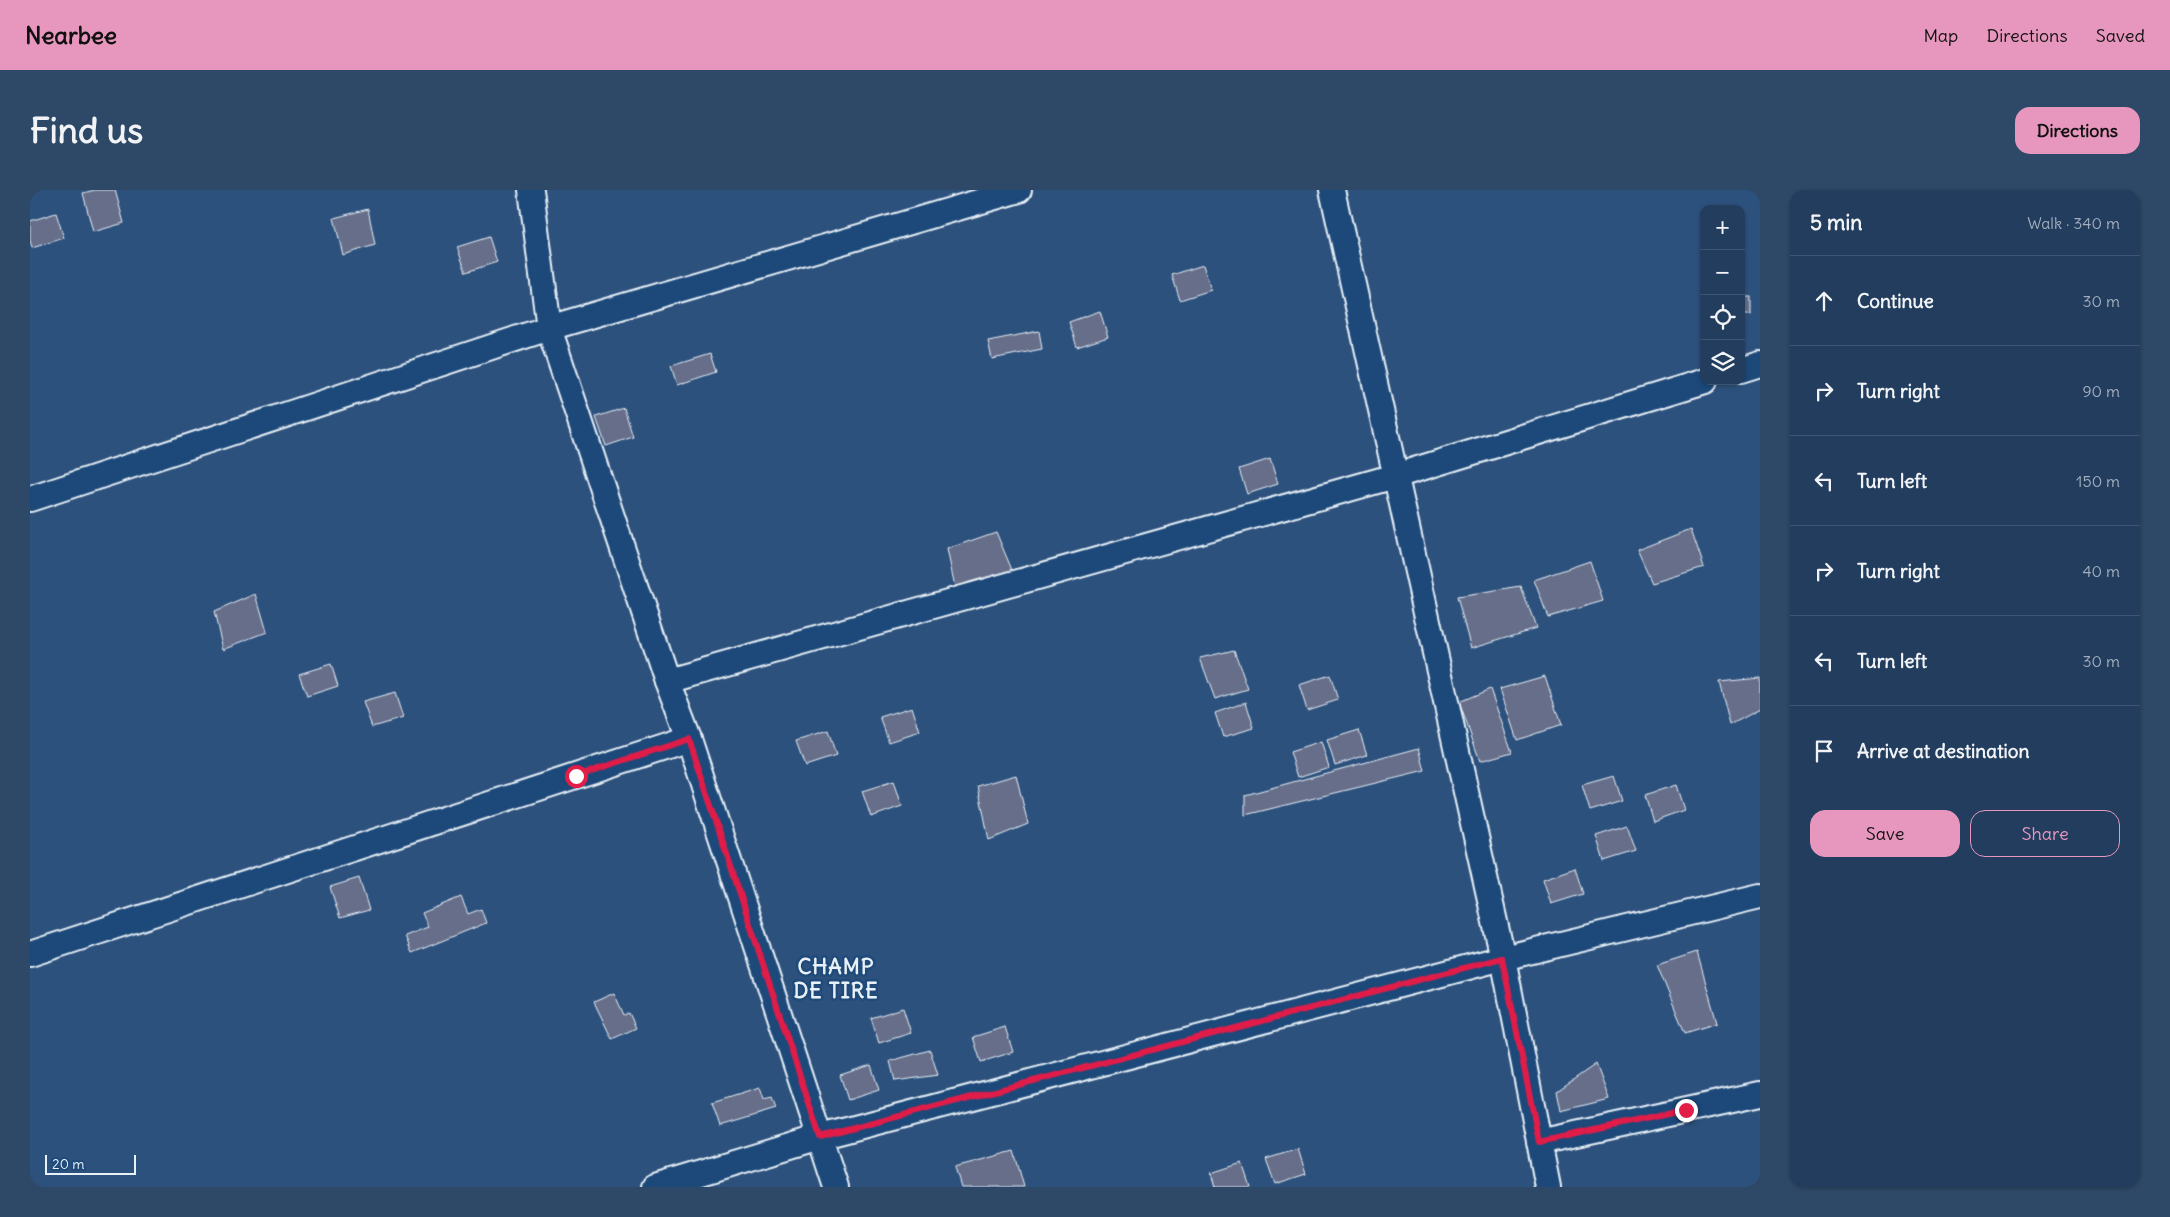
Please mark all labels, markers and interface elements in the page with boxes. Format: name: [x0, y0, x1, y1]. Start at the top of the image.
text: Nearbee: [25, 20, 117, 50]
text: Map: [1923, 24, 1958, 47]
text: Directions: [1986, 24, 2068, 47]
text: Saved: [2096, 24, 2145, 47]
button: Directions: [2015, 107, 2140, 154]
text: Find us: [30, 108, 143, 152]
map controls: [1700, 205, 1745, 385]
button: +: [1700, 205, 1745, 250]
text: 5 min: [1810, 209, 1862, 236]
text: Walk · 340 m: [2027, 213, 2120, 233]
button: −: [1700, 250, 1745, 295]
icon: ahead: [1810, 287, 1838, 315]
text: Continue: [1857, 289, 1934, 313]
text: 30 m: [2083, 291, 2120, 311]
button: locate: [1700, 295, 1745, 340]
button: layers: [1700, 340, 1745, 385]
icon: right: [1810, 377, 1838, 405]
text: Turn right: [1857, 379, 1940, 403]
text: 90 m: [2082, 381, 2120, 401]
icon: left: [1810, 467, 1838, 495]
text: Turn left: [1857, 469, 1927, 493]
text: 150 m: [2076, 471, 2120, 491]
icon: right: [1810, 557, 1838, 585]
text: Turn right: [1857, 559, 1940, 583]
text: 40 m: [2082, 561, 2120, 581]
icon: left: [1810, 647, 1838, 675]
text: Turn left: [1857, 649, 1927, 673]
text: 30 m: [2083, 651, 2120, 671]
icon: arrive: [1810, 737, 1838, 765]
text: Arrive at destination: [1857, 739, 2030, 763]
route start: [565, 765, 588, 788]
button: Save: [1810, 810, 1960, 857]
button: Share: [1970, 810, 2120, 857]
district label: CHAMP DE TIRE: [793, 953, 879, 1004]
route end: [1675, 1099, 1698, 1122]
scale bar: [45, 1152, 136, 1175]
text: 20 m: [52, 1155, 85, 1173]

